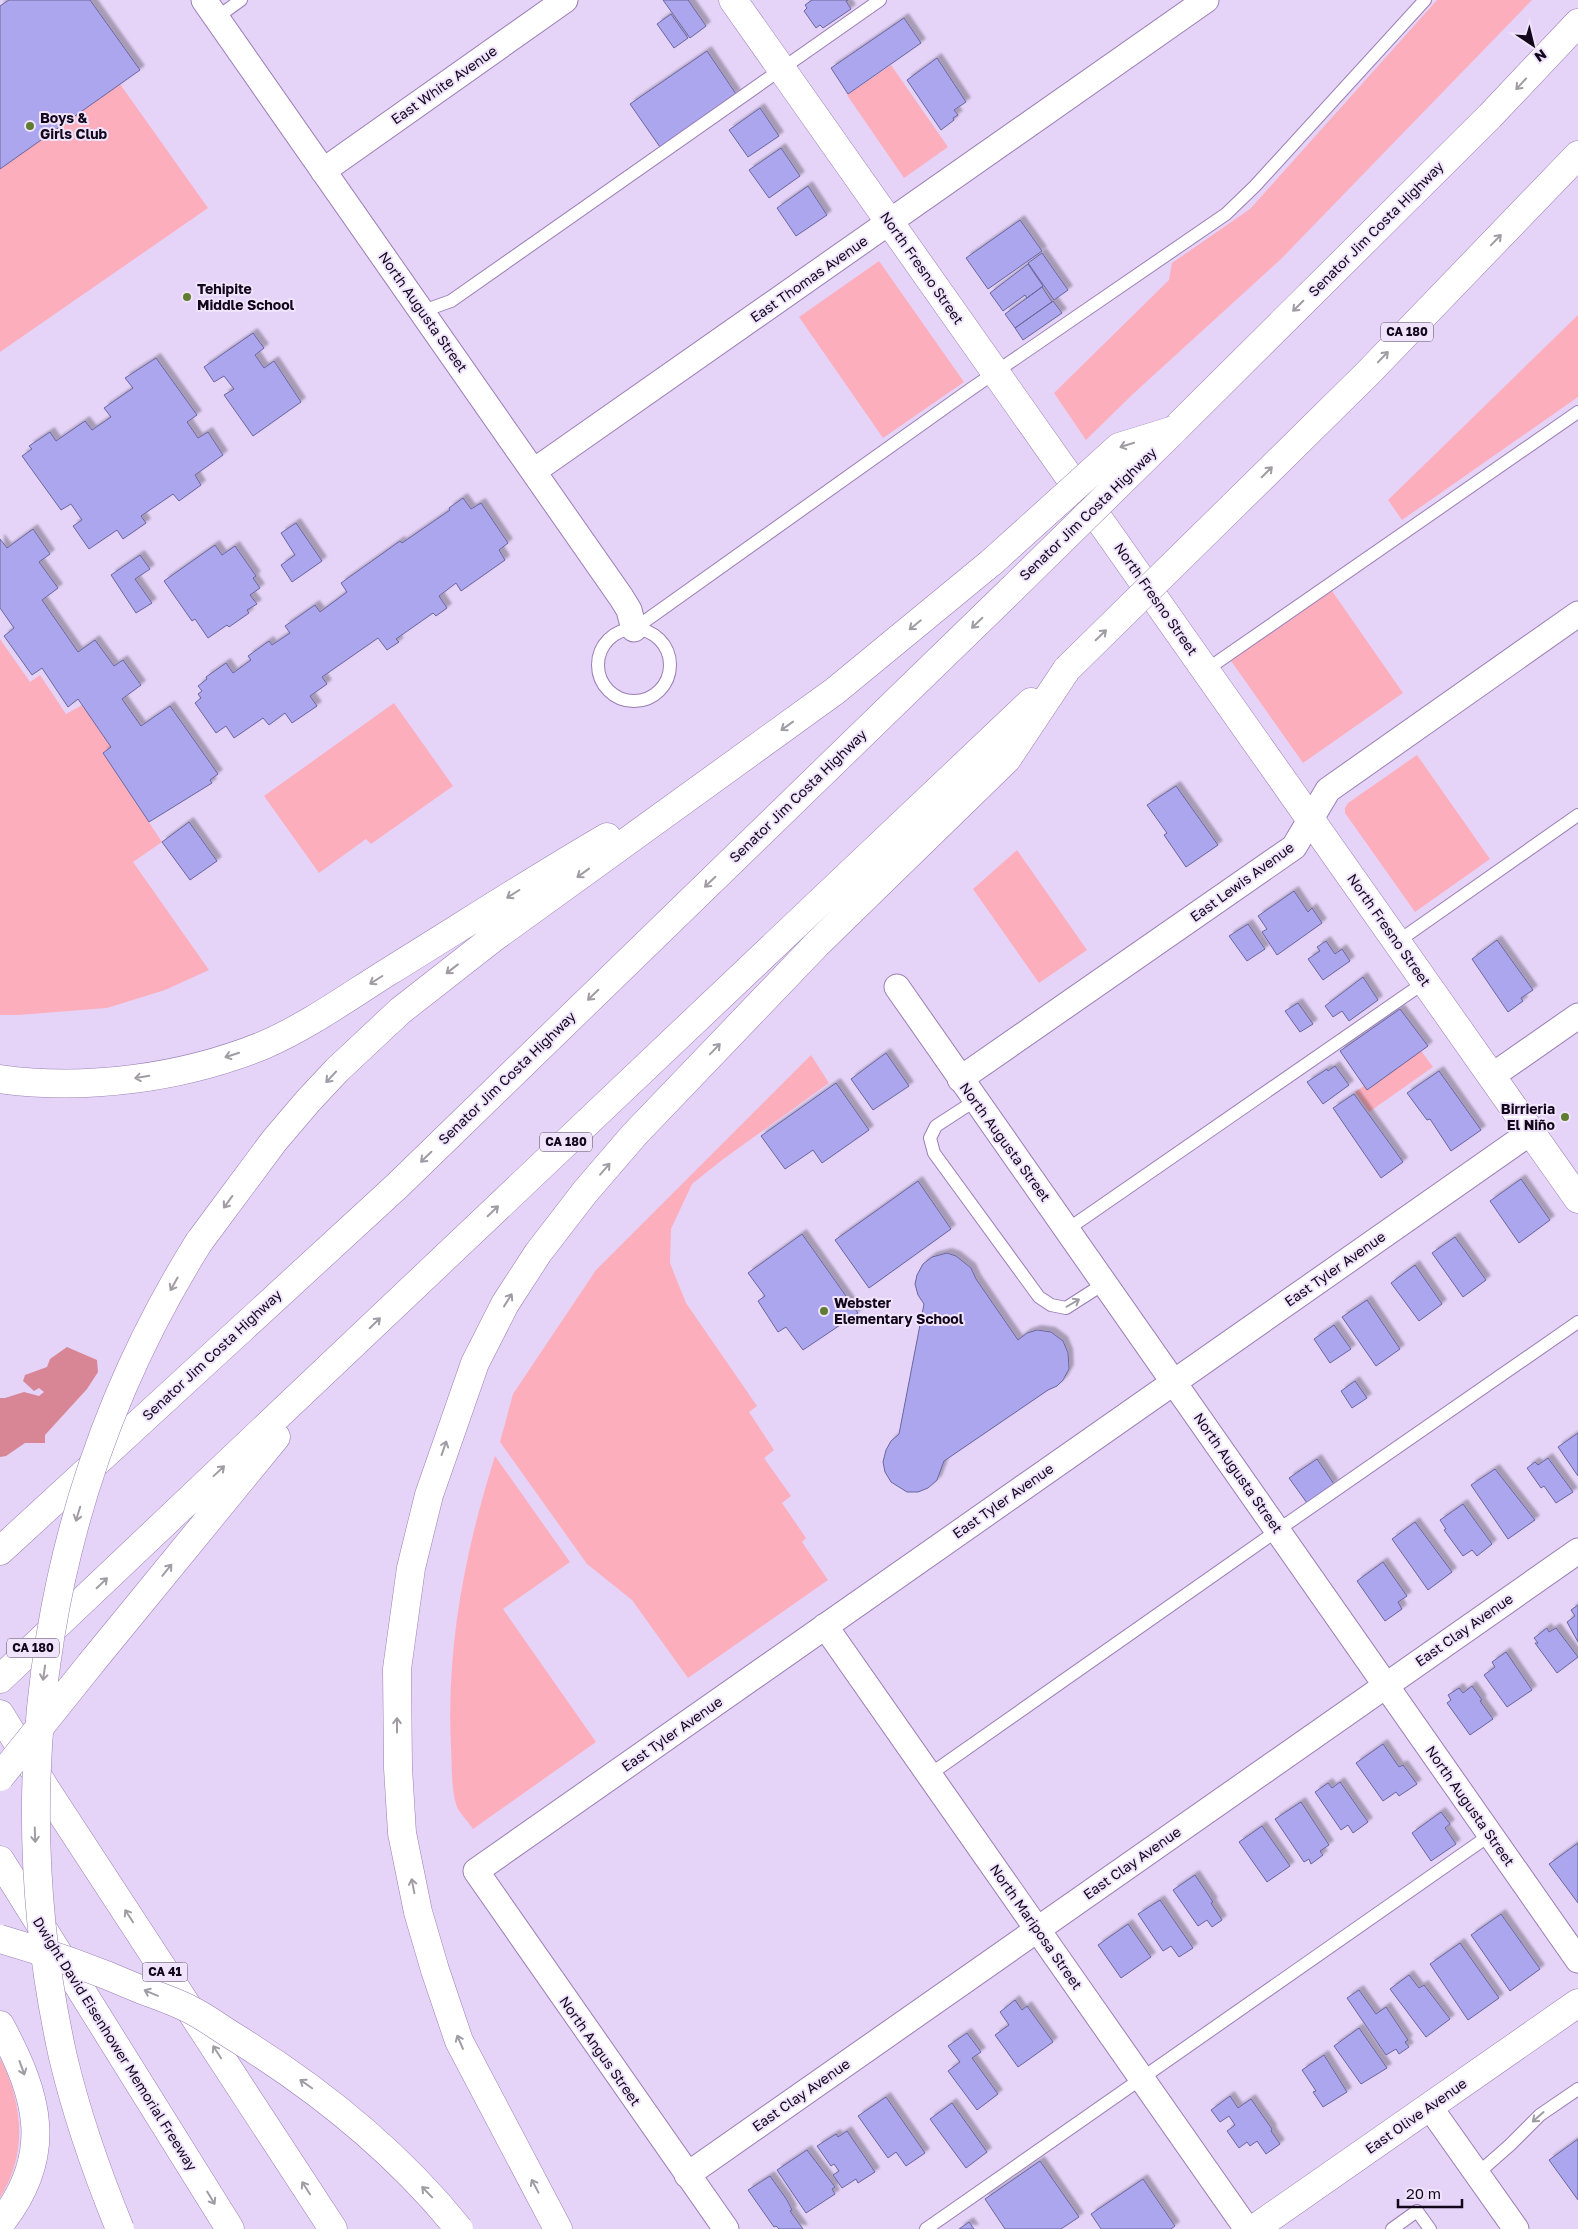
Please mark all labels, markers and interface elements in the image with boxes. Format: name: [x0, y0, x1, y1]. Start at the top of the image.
north arrow: [1508, 20, 1558, 70]
street label: East White Avenue: [388, 42, 500, 127]
text: N: [1532, 46, 1550, 66]
one-way arrow: [1515, 77, 1527, 90]
place label: Boys & Girls Club: [40, 109, 108, 142]
marker: Boys & Girls Club: [24, 120, 36, 132]
street label: Senator Jim Costa Highway: [1305, 157, 1447, 300]
street label: North Fresno Street: [877, 208, 968, 327]
street label: East Thomas Avenue: [747, 232, 871, 325]
one-way arrow: [1489, 234, 1502, 246]
street label: North Augusta Street: [375, 248, 471, 375]
place label: Tehipite Middle School: [197, 280, 295, 313]
marker: Tehipite Middle School: [181, 291, 193, 303]
one-way arrow: [1293, 300, 1305, 312]
road number: CA 180: [1381, 322, 1433, 342]
one-way arrow: [1377, 351, 1389, 364]
one-way arrow: [1120, 440, 1136, 450]
street label: Senator Jim Costa Highway: [1016, 443, 1160, 584]
one-way arrow: [1261, 466, 1274, 478]
street label: North Fresno Street: [1111, 539, 1202, 658]
one-way arrow: [971, 616, 983, 629]
one-way arrow: [909, 620, 922, 631]
one-way arrow: [1095, 629, 1107, 641]
one-way arrow: [780, 721, 794, 731]
street label: Senator Jim Costa Highway: [726, 725, 870, 866]
street label: East Lewis Avenue: [1187, 838, 1297, 925]
one-way arrow: [576, 868, 590, 878]
street label: North Fresno Street: [1344, 870, 1435, 989]
one-way arrow: [703, 876, 716, 888]
one-way arrow: [507, 890, 521, 900]
one-way arrow: [446, 964, 459, 975]
one-way arrow: [369, 975, 383, 985]
one-way arrow: [587, 989, 599, 1001]
street label: Senator Jim Costa Highway: [435, 1007, 579, 1148]
one-way arrow: [709, 1043, 721, 1056]
one-way arrow: [225, 1051, 241, 1061]
one-way arrow: [325, 1070, 337, 1083]
one-way arrow: [134, 1072, 150, 1082]
street label: North Augusta Street: [956, 1079, 1054, 1205]
place label: Birrieria El Niño: [1501, 1100, 1555, 1133]
marker: Birrieria El Niño: [1559, 1111, 1571, 1123]
road number: CA 180: [540, 1132, 592, 1152]
one-way arrow: [420, 1151, 432, 1163]
one-way arrow: [599, 1163, 610, 1176]
one-way arrow: [222, 1195, 233, 1208]
one-way arrow: [487, 1205, 499, 1217]
street label: East Tyler Avenue: [1281, 1227, 1388, 1310]
one-way arrow: [169, 1277, 179, 1291]
street label: Senator Jim Costa Highway: [139, 1286, 285, 1424]
one-way arrow: [504, 1293, 514, 1307]
place label: Webster Elementary School: [834, 1294, 964, 1327]
one-way arrow: [1065, 1298, 1079, 1308]
marker: Webster Elementary School: [818, 1305, 830, 1317]
one-way arrow: [369, 1317, 382, 1329]
street label: North Augusta Street: [1190, 1409, 1286, 1536]
one-way arrow: [440, 1441, 450, 1457]
street label: East Tyler Avenue: [949, 1459, 1056, 1542]
one-way arrow: [213, 1465, 226, 1477]
one-way arrow: [72, 1506, 82, 1522]
one-way arrow: [161, 1564, 173, 1577]
one-way arrow: [95, 1577, 108, 1589]
street label: East Clay Avenue: [1412, 1590, 1516, 1670]
road number: CA 180: [7, 1639, 59, 1658]
one-way arrow: [39, 1665, 49, 1681]
street label: East Tyler Avenue: [618, 1692, 725, 1775]
one-way arrow: [392, 1717, 402, 1734]
street label: North Augusta Street: [1422, 1742, 1518, 1869]
street label: East Clay Avenue: [1080, 1823, 1184, 1903]
one-way arrow: [31, 1827, 40, 1843]
street label: North Mariposa Street: [987, 1861, 1086, 1993]
one-way arrow: [408, 1879, 417, 1895]
one-way arrow: [123, 1909, 134, 1923]
street label: Dwight David Eisenhower Memorial Freeway: [30, 1914, 201, 2174]
road number: CA 41: [142, 1962, 188, 1981]
one-way arrow: [144, 1988, 159, 1998]
street label: North Angus Street: [556, 1993, 645, 2109]
one-way arrow: [455, 2035, 465, 2050]
one-way arrow: [212, 2045, 222, 2059]
street label: East Clay Avenue: [749, 2055, 853, 2135]
one-way arrow: [18, 2060, 27, 2075]
street label: East Olive Avenue: [1362, 2074, 1470, 2157]
one-way arrow: [299, 2079, 313, 2089]
one-way arrow: [1532, 2112, 1545, 2123]
scale bar: [1398, 2176, 1462, 2208]
one-way arrow: [529, 2179, 539, 2194]
one-way arrow: [301, 2181, 311, 2195]
text: 20 m: [1406, 2184, 1441, 2202]
one-way arrow: [421, 2186, 433, 2199]
one-way arrow: [206, 2191, 216, 2205]

